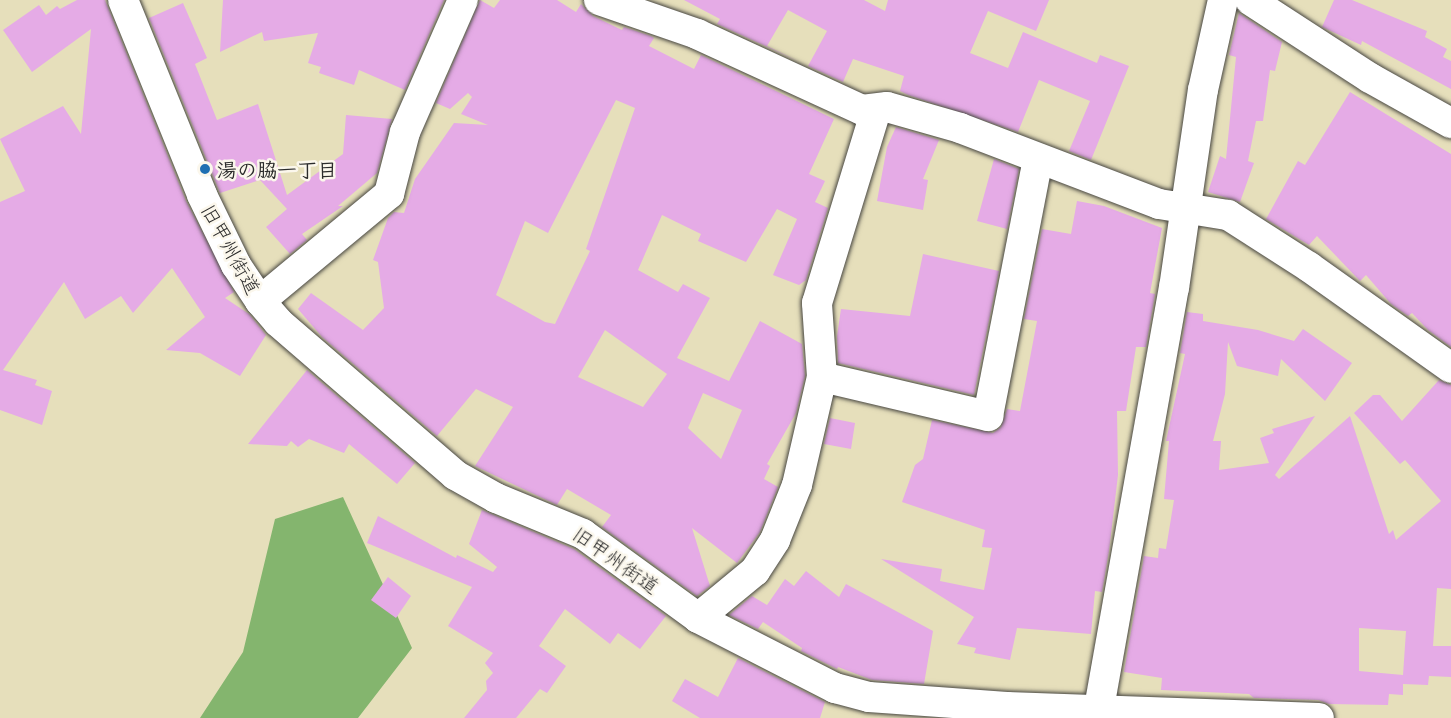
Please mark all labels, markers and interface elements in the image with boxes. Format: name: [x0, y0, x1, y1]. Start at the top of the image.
place label: 湯の脇一丁目: [217, 157, 337, 181]
marker: 湯の脇一丁目: [198, 162, 212, 176]
street label: 旧甲州街道: [196, 199, 266, 299]
street label: 旧甲州街道: [568, 521, 664, 599]

